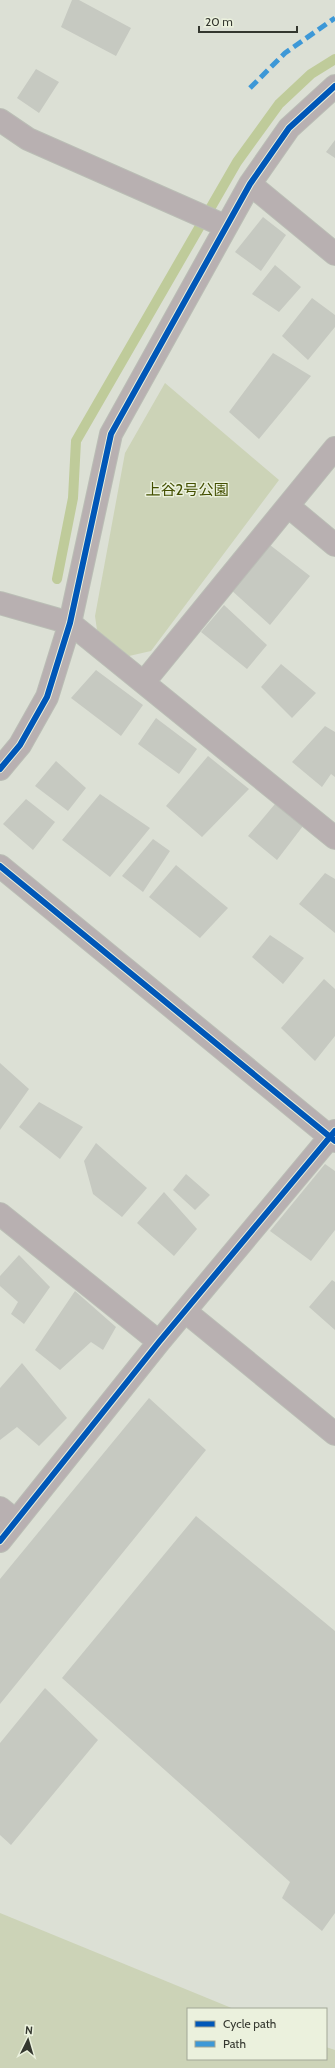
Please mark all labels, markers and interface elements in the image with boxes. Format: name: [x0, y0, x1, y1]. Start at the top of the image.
scale bar: [199, 8, 297, 34]
text: 20 m: [205, 14, 233, 29]
park label: 上谷2号公園: [146, 481, 228, 499]
legend: [187, 2008, 327, 2060]
text: Cycle path: [223, 2016, 276, 2031]
north arrow: [8, 2020, 48, 2060]
text: N: [24, 2023, 33, 2037]
text: Path: [223, 2036, 246, 2051]

